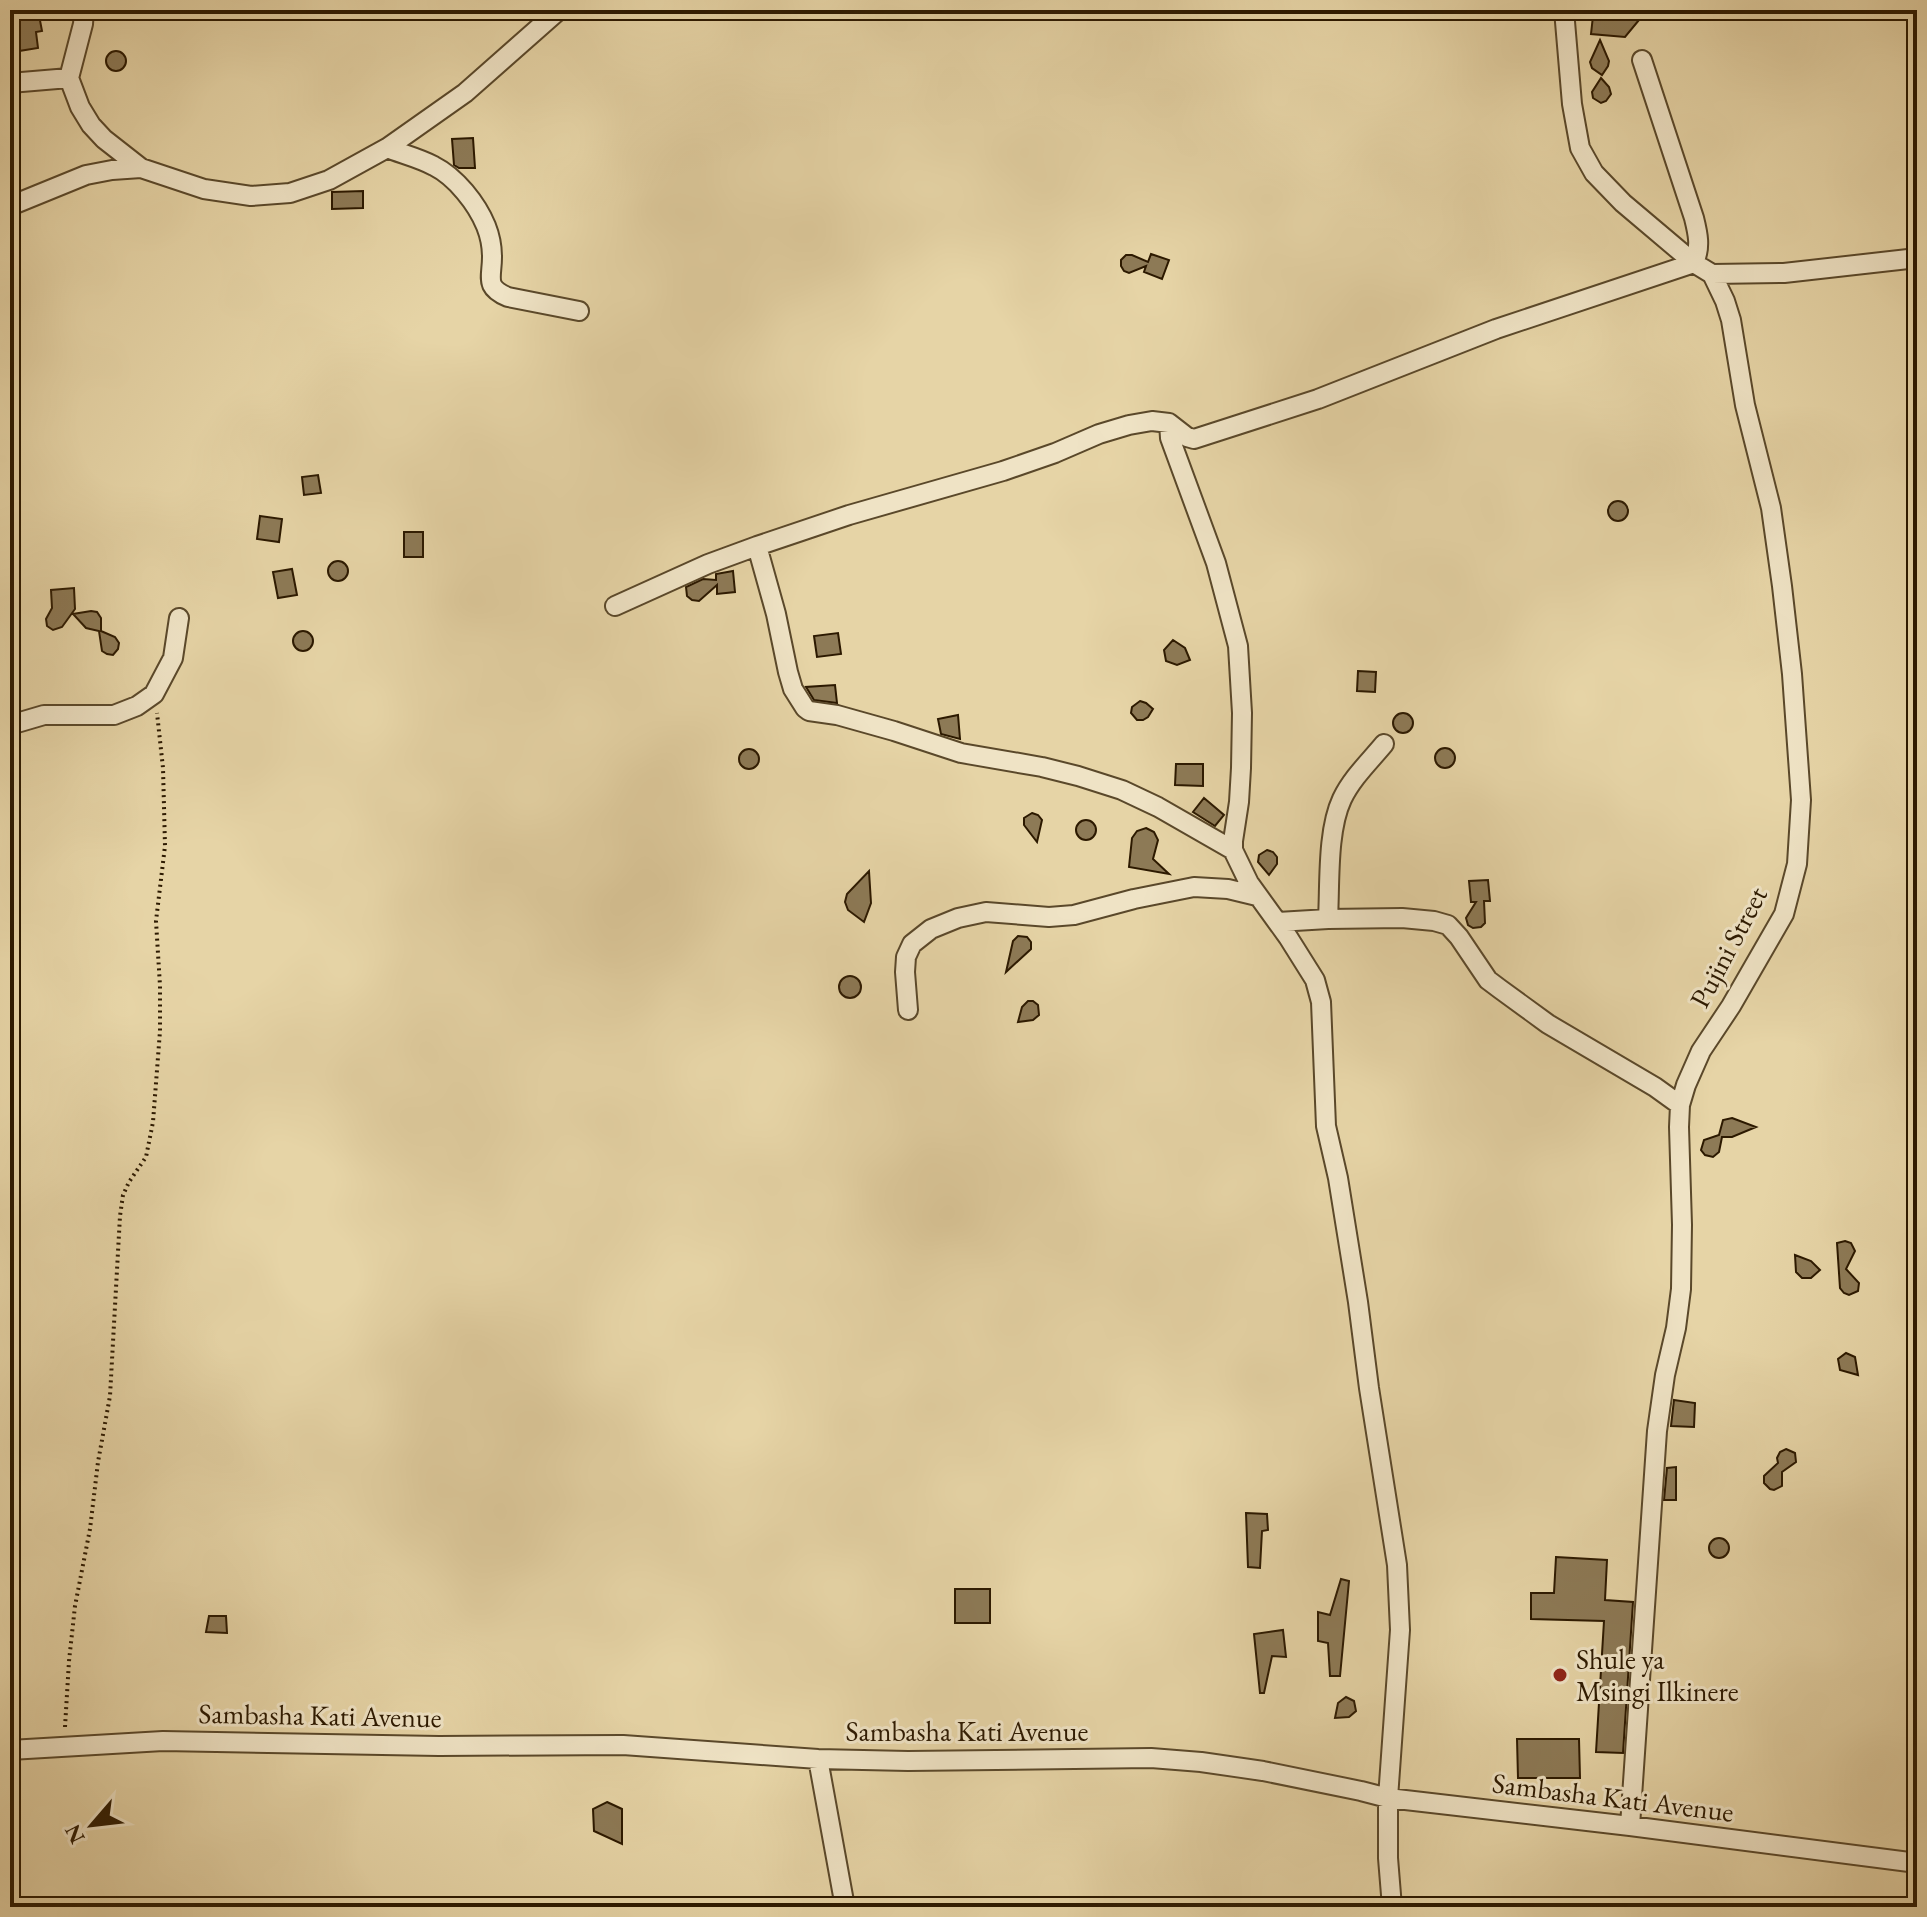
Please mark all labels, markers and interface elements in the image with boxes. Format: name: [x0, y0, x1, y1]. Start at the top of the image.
street label: Pujini Street: [1681, 880, 1775, 1014]
place label: Shule ya Msingi Ilkinere: [1576, 1641, 1739, 1709]
marker: Shule ya Msingi Ilkinere: [1551, 1666, 1569, 1684]
street label: Sambasha Kati Avenue: [198, 1695, 442, 1735]
street label: Sambasha Kati Avenue: [845, 1713, 1089, 1749]
street label: Sambasha Kati Avenue: [1490, 1764, 1736, 1830]
north arrow: [52, 1785, 132, 1865]
text: N: [58, 1819, 92, 1849]

